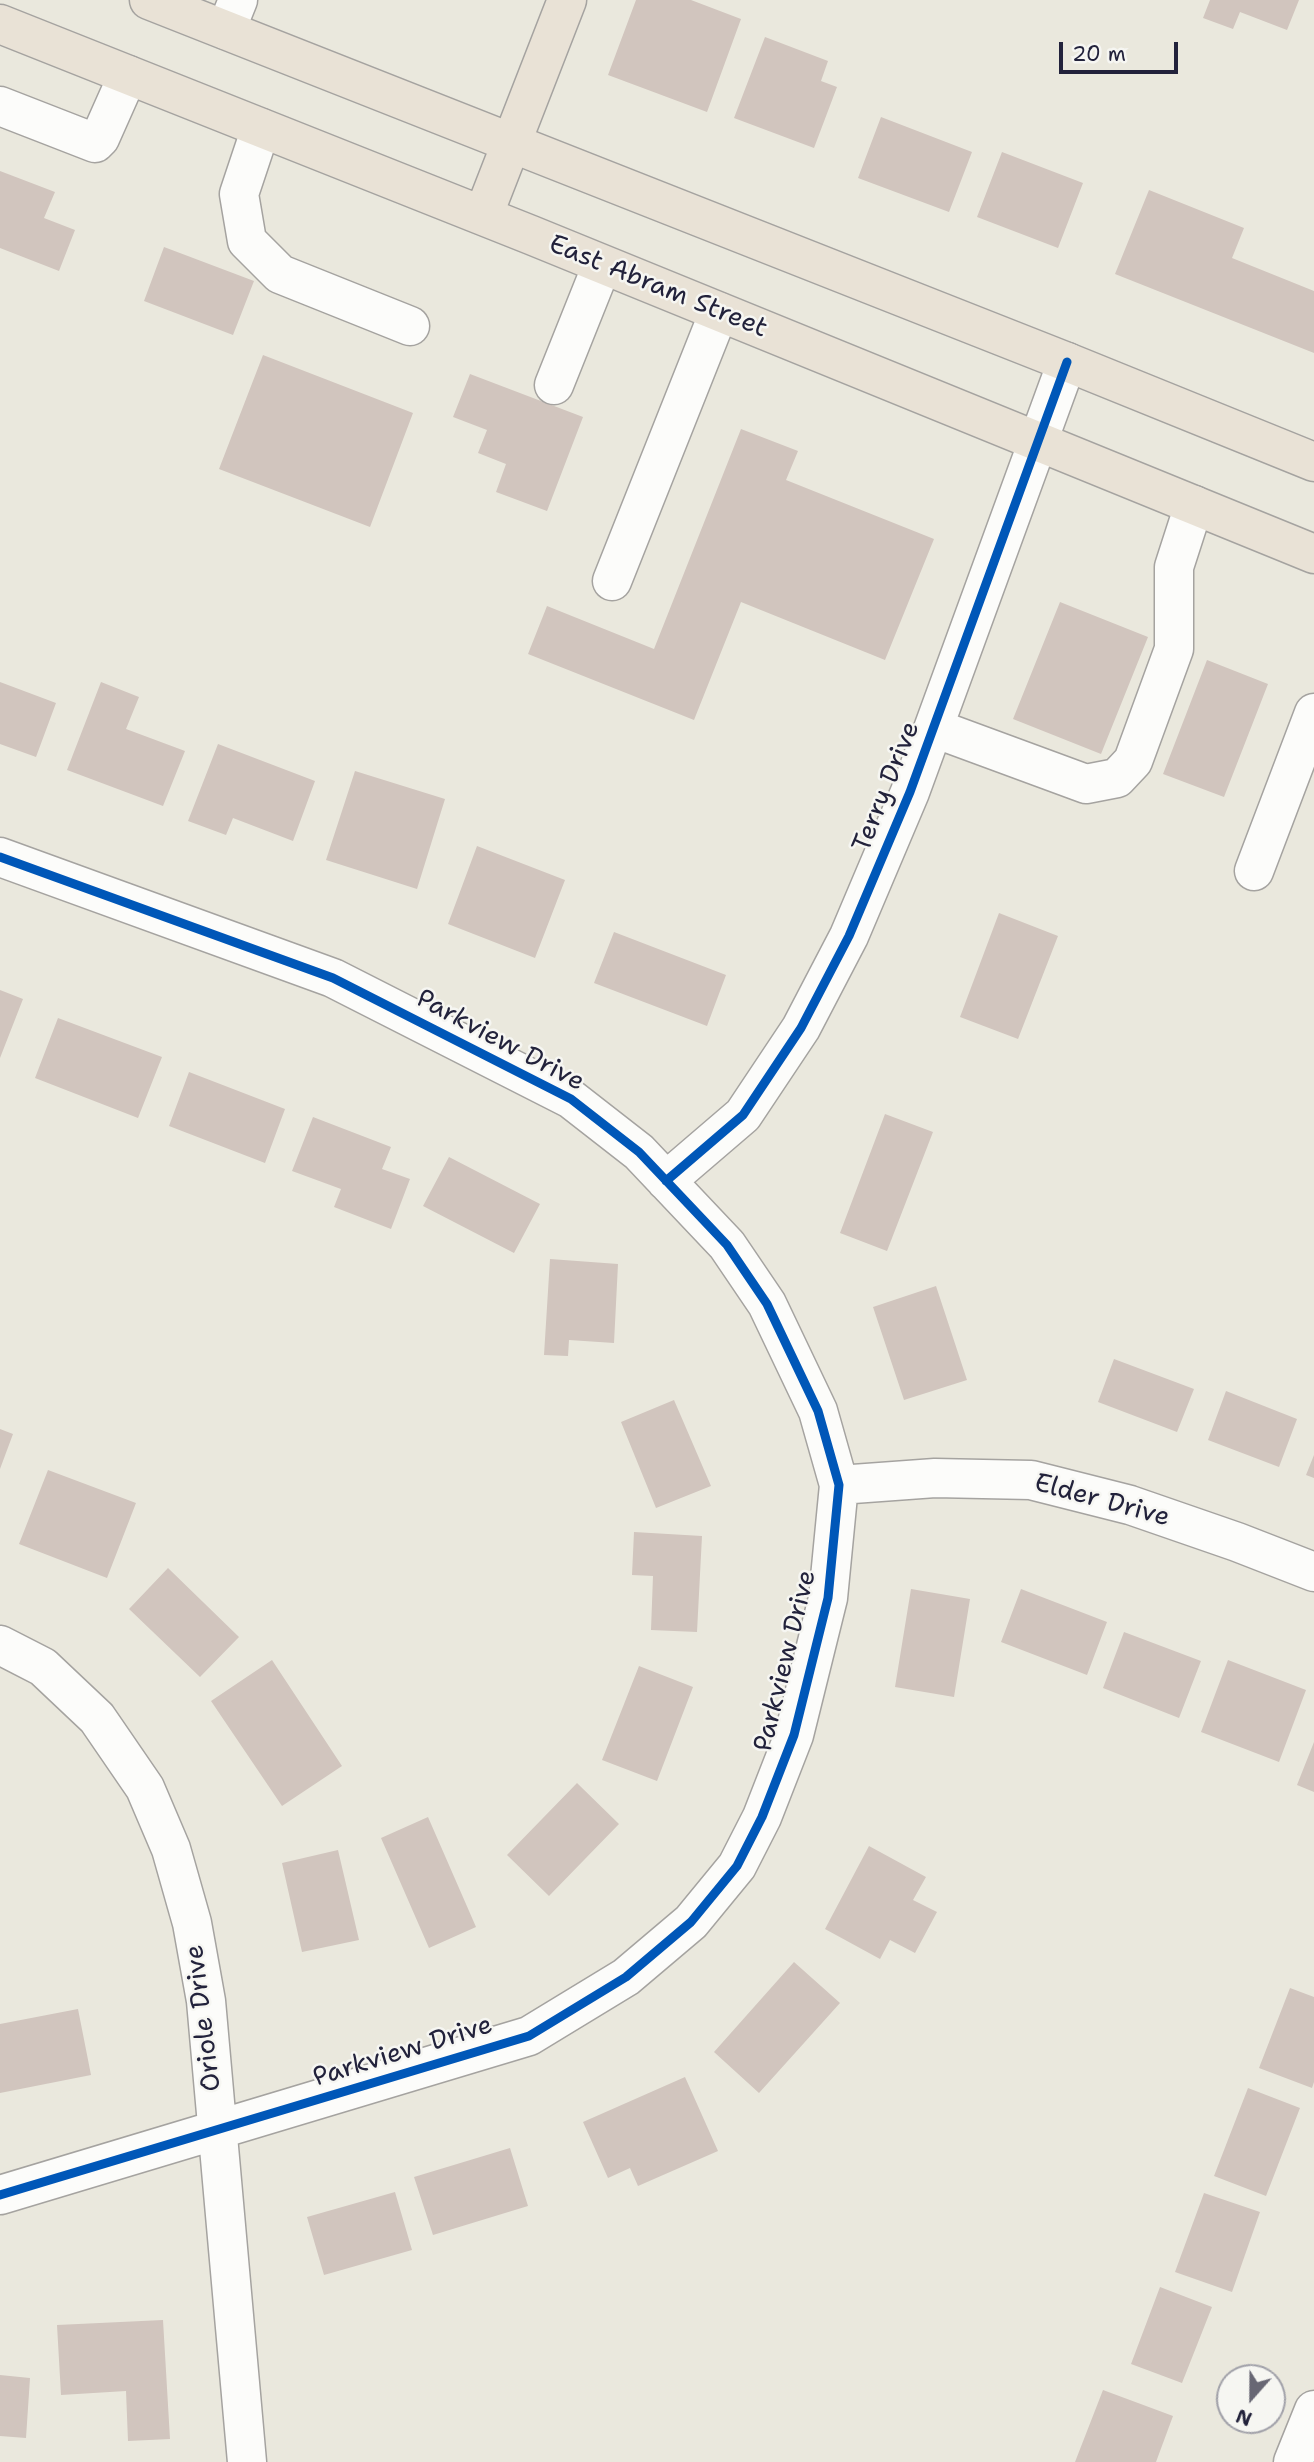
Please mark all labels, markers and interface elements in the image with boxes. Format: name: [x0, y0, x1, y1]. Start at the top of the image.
scale bar: [1062, 28, 1181, 72]
text: 20 m: [1072, 40, 1126, 68]
street label: East Abram Street: [544, 229, 772, 345]
street label: Terry Drive: [847, 717, 927, 857]
street label: Parkview Drive: [411, 984, 589, 1098]
street label: Elder Drive: [1031, 1468, 1173, 1534]
street label: Parkview Drive: [748, 1567, 824, 1755]
street label: Oriole Drive: [180, 1943, 228, 2093]
street label: Parkview Drive: [310, 2010, 496, 2094]
north arrow: [1216, 2364, 1286, 2434]
text: N: [1233, 2403, 1256, 2432]

